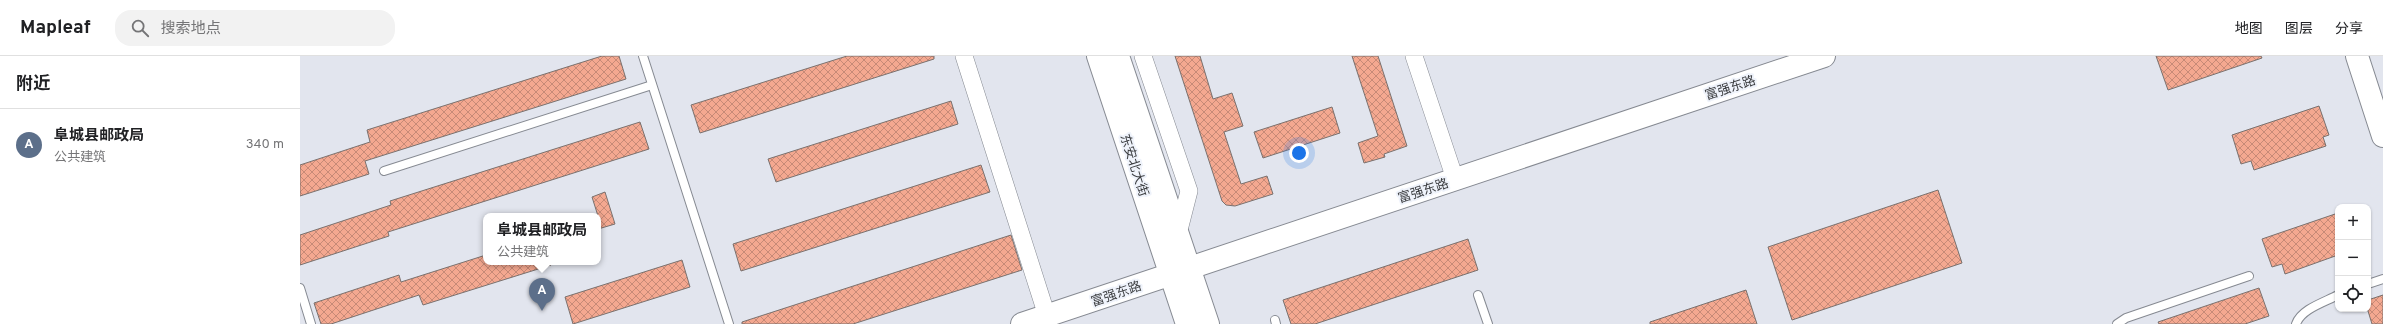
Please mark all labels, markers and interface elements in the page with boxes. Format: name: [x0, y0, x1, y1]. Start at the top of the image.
search box: [115, 10, 395, 46]
text: Mapleaf: [20, 16, 91, 40]
icon: search: [129, 17, 151, 39]
text: 搜索地点: [161, 20, 221, 39]
text: 地图: [2235, 21, 2263, 38]
text: 图层: [2285, 21, 2313, 38]
text: 分享: [2335, 21, 2363, 38]
street label: 富强东路: [1703, 72, 1758, 105]
text: 附近: [16, 74, 50, 96]
text: 阜城县邮政局: [54, 127, 144, 146]
street label: 东安北大街: [1115, 132, 1152, 199]
text: A: [24, 137, 34, 153]
text: 340 m: [246, 137, 284, 153]
your location: [1289, 143, 1309, 163]
text: 公共建筑: [54, 150, 106, 166]
street label: 富强东路: [1396, 175, 1451, 208]
map controls: [2335, 204, 2371, 312]
button: +: [2335, 204, 2371, 240]
popup: [483, 213, 601, 265]
text: 阜城县邮政局: [497, 222, 587, 241]
button: −: [2335, 240, 2371, 276]
text: 公共建筑: [497, 245, 549, 261]
button: locate: [2335, 276, 2371, 312]
pin: A: [529, 278, 555, 311]
street label: 富强东路: [1089, 278, 1144, 311]

